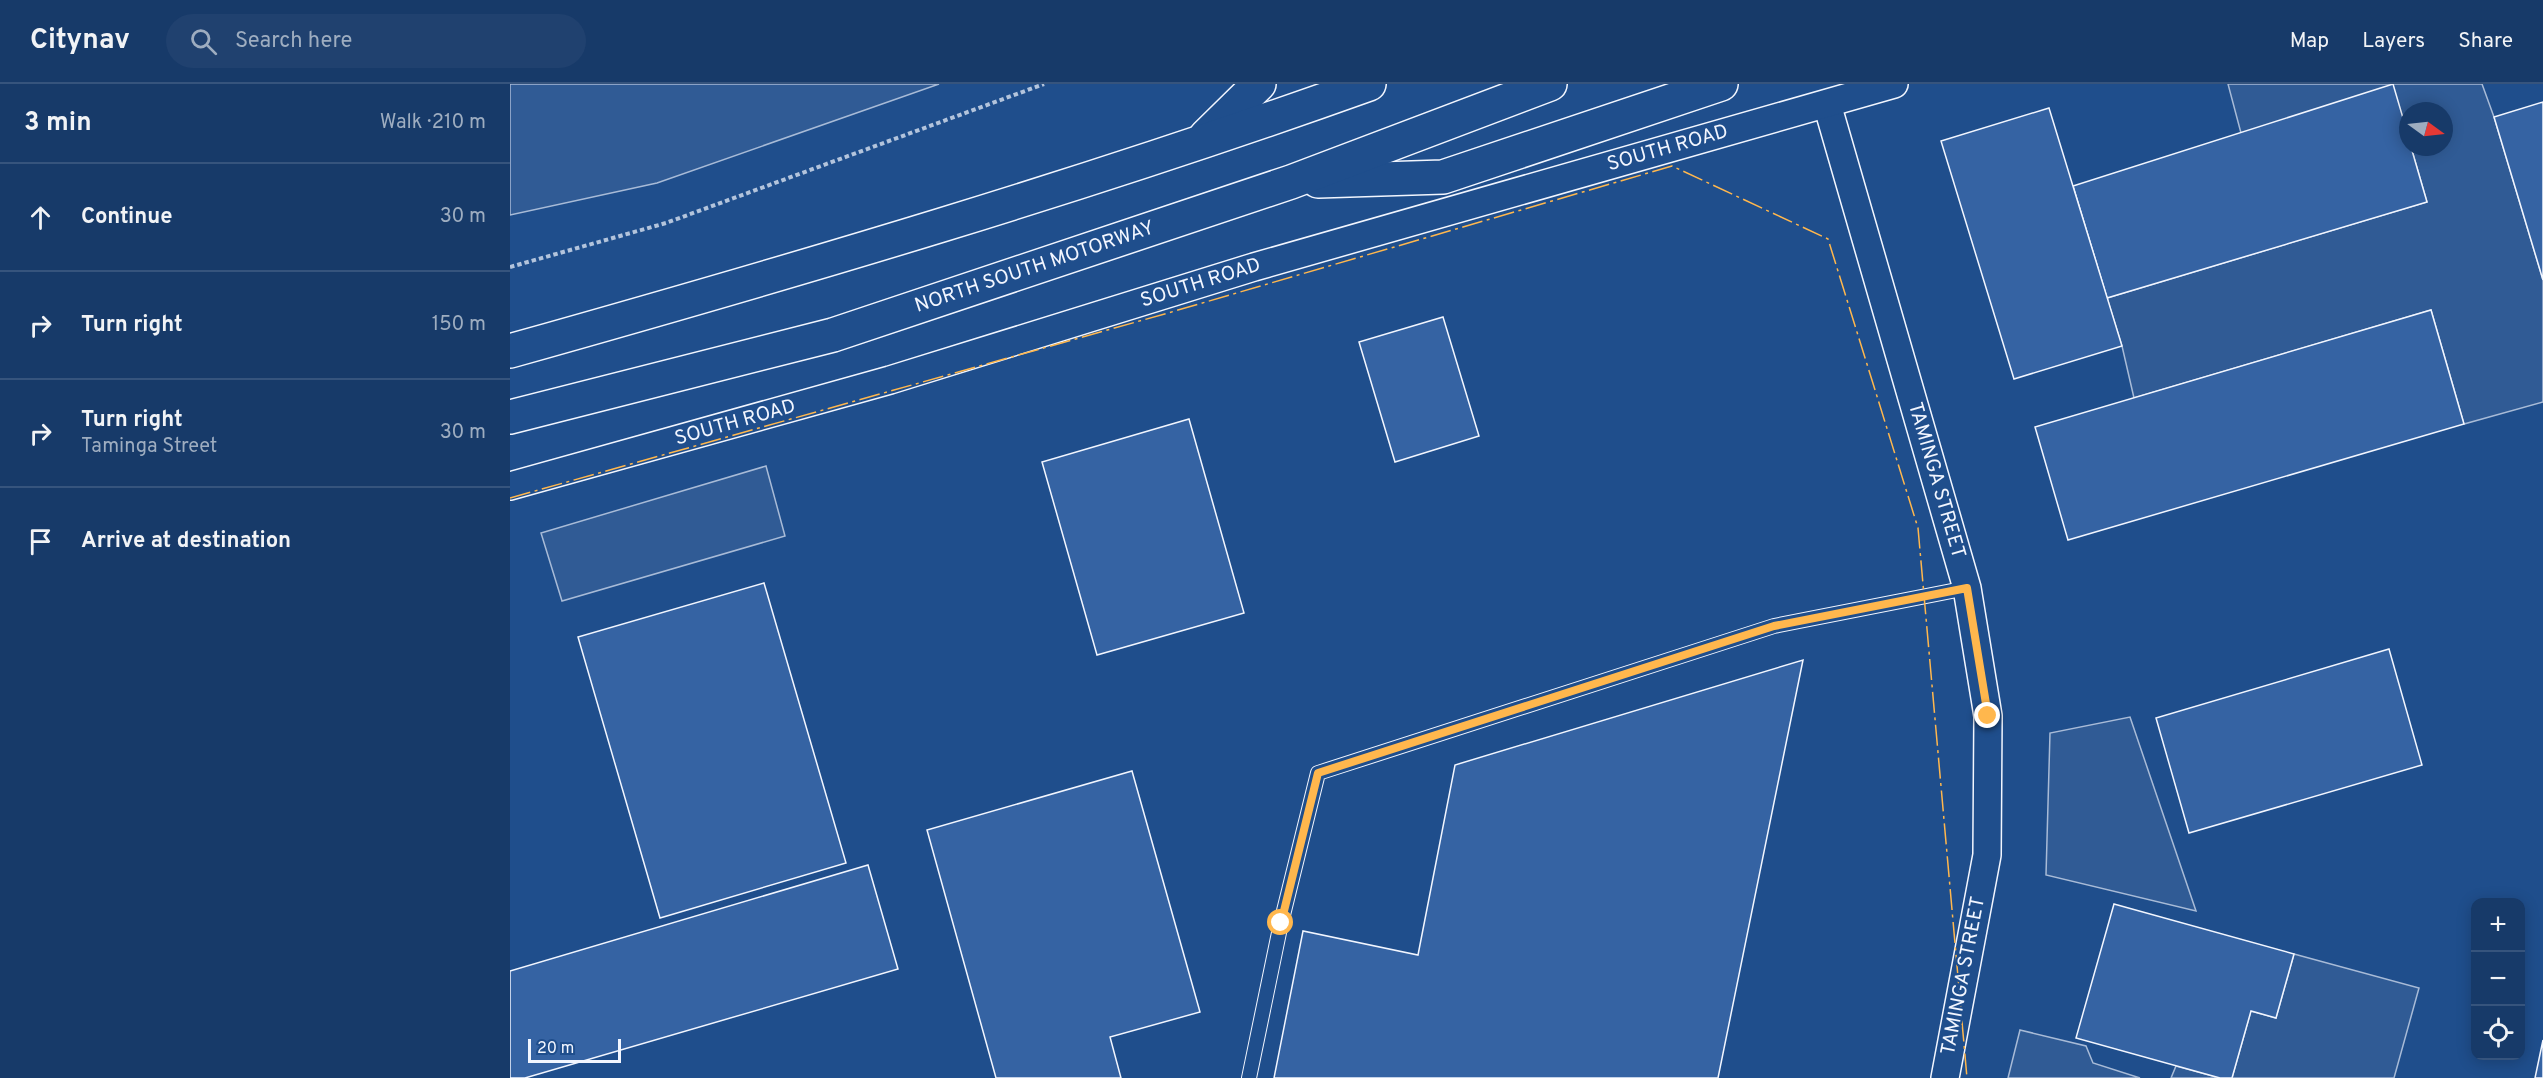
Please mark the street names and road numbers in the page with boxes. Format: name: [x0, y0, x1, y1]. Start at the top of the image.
street label: SOUTH ROAD: [1604, 119, 1731, 178]
street label: NORTH SOUTH MOTORWAY: [912, 215, 1158, 320]
street label: SOUTH ROAD: [1138, 253, 1264, 314]
street label: SOUTH ROAD: [672, 394, 799, 452]
street label: TAMINGA STREET: [1901, 400, 1971, 562]
street label: TAMINGA STREET: [1936, 894, 1992, 1058]

